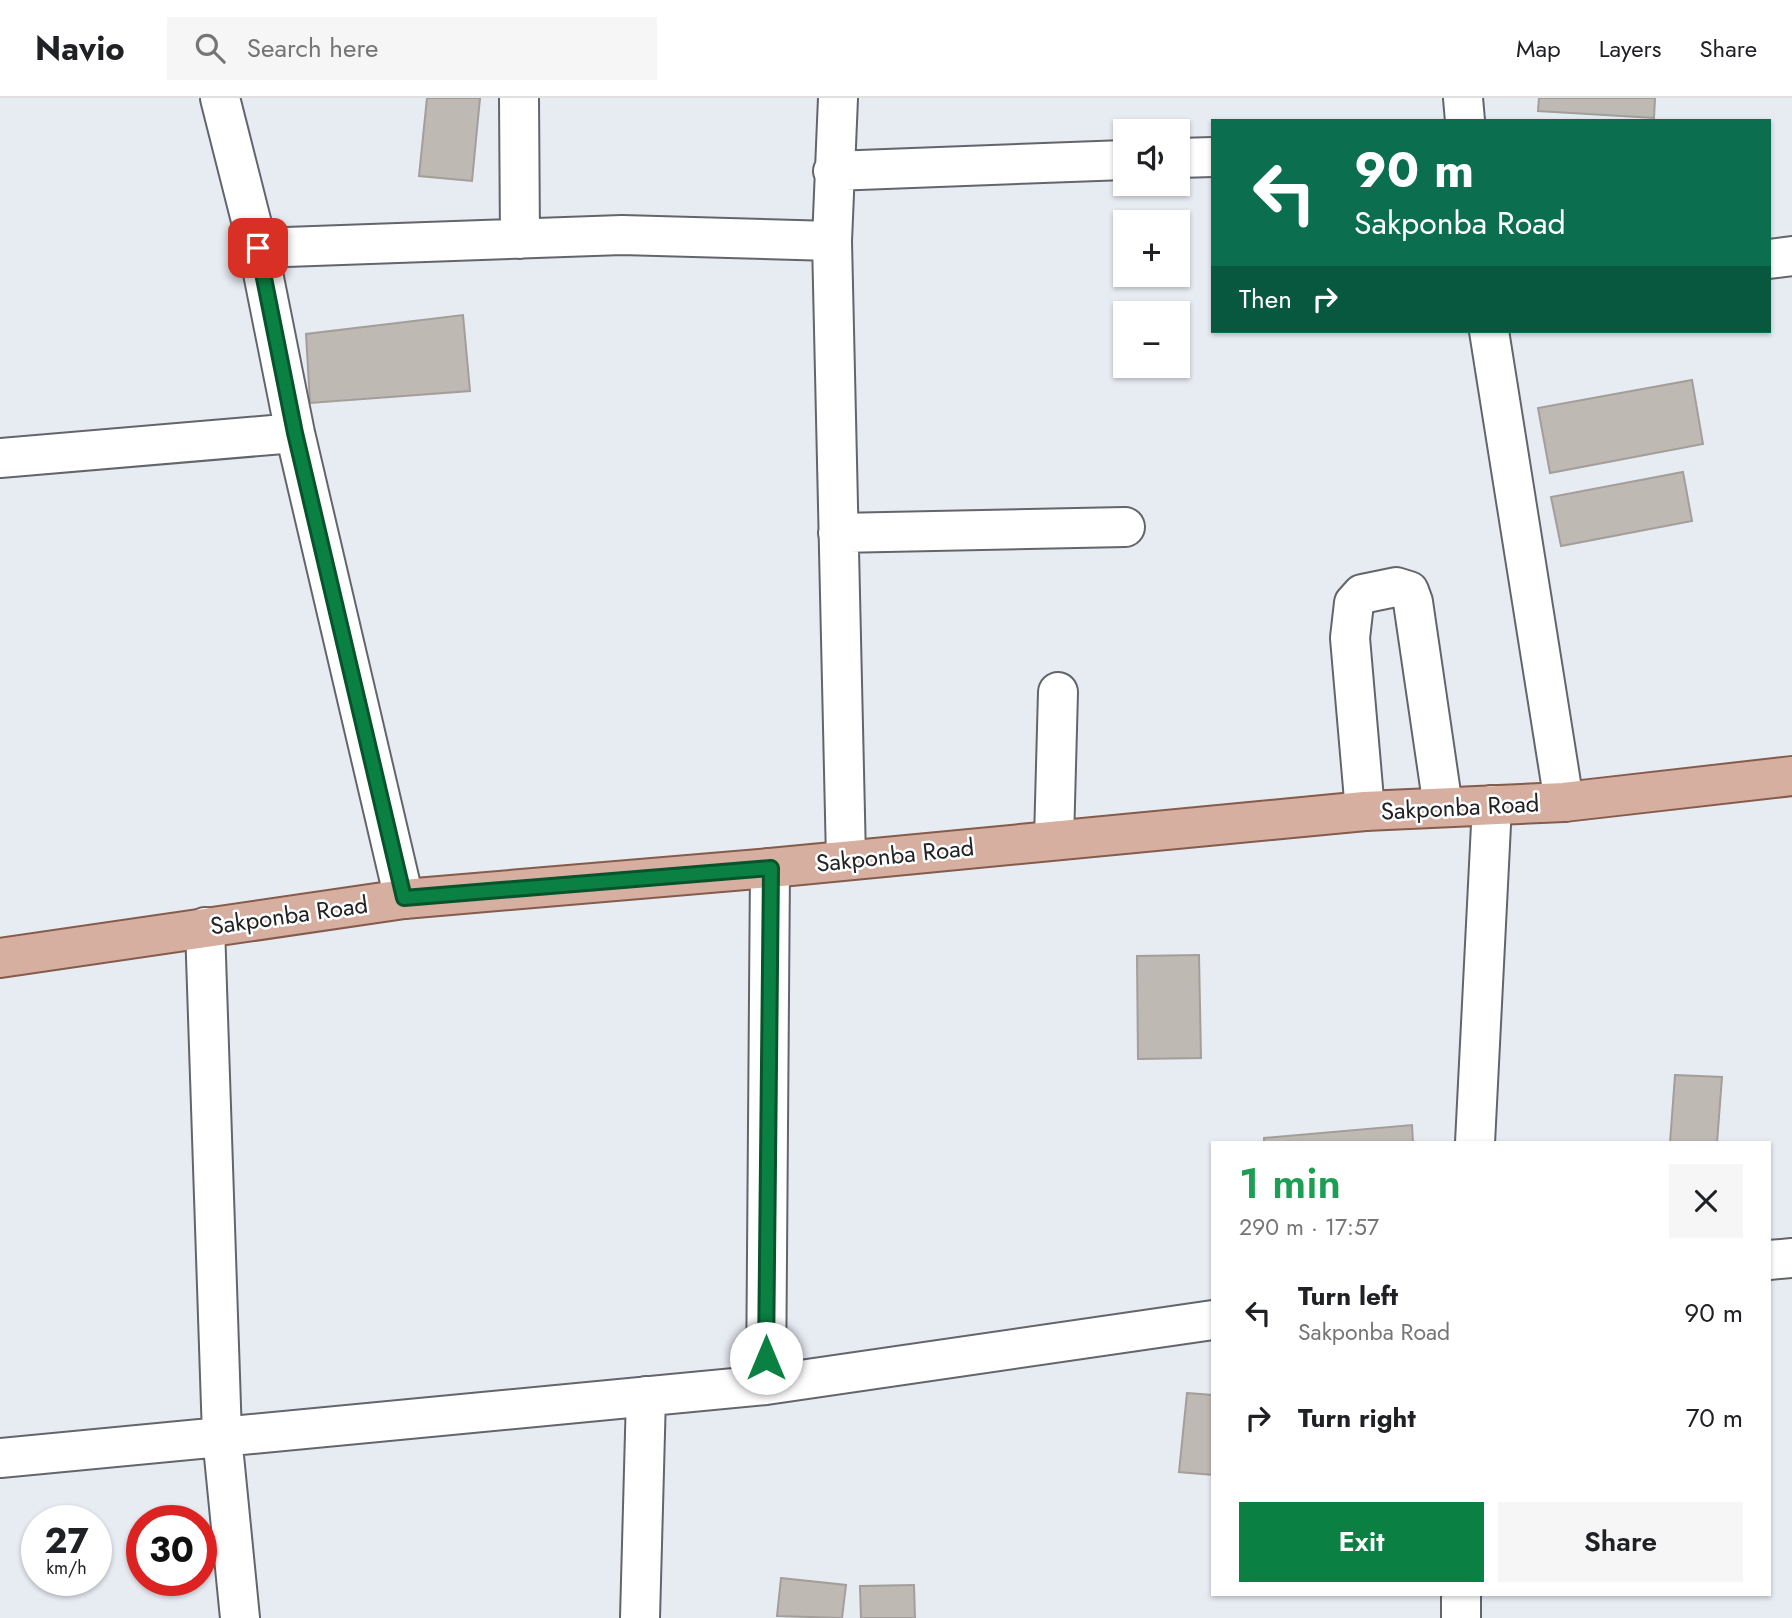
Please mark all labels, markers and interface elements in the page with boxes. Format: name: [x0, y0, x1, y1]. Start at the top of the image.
search box: [167, 17, 657, 80]
text: Navio: [35, 25, 125, 72]
icon: search: [191, 29, 229, 67]
text: Search here: [247, 29, 378, 67]
text: Map: [1516, 31, 1561, 66]
text: Layers: [1599, 31, 1661, 66]
text: Share: [1699, 31, 1757, 66]
map controls: [1113, 119, 1190, 378]
button: sound: [1113, 119, 1190, 196]
text: 90 m: [1354, 135, 1474, 205]
icon: left: [1239, 147, 1330, 238]
text: Sakponba Road: [1354, 200, 1566, 246]
button: +: [1113, 210, 1190, 287]
pin: [228, 218, 288, 278]
icon: arrive: [239, 229, 277, 267]
text: Then: [1239, 280, 1292, 318]
icon: right: [1306, 280, 1344, 318]
button: −: [1113, 301, 1190, 378]
street label: Sakponba Road: [1380, 785, 1540, 829]
street label: Sakponba Road: [814, 829, 976, 881]
street label: Sakponba Road: [208, 887, 370, 943]
text: 1 min: [1239, 1153, 1341, 1214]
button: close: [1669, 1164, 1743, 1238]
text: 290 m · 17:57: [1239, 1210, 1379, 1244]
text: Turn left: [1298, 1277, 1398, 1315]
icon: left: [1239, 1294, 1277, 1332]
text: 90 m: [1684, 1294, 1743, 1332]
text: Sakponba Road: [1298, 1315, 1450, 1349]
position arrow: [729, 1321, 803, 1395]
icon: right: [1239, 1399, 1277, 1437]
text: Turn right: [1298, 1399, 1416, 1437]
text: 70 m: [1686, 1399, 1743, 1437]
button: Exit: [1239, 1502, 1484, 1582]
button: Share: [1498, 1502, 1743, 1582]
speed limit sign: 30: [126, 1505, 217, 1596]
text: 27: [44, 1516, 89, 1566]
text: km/h: [46, 1555, 87, 1581]

